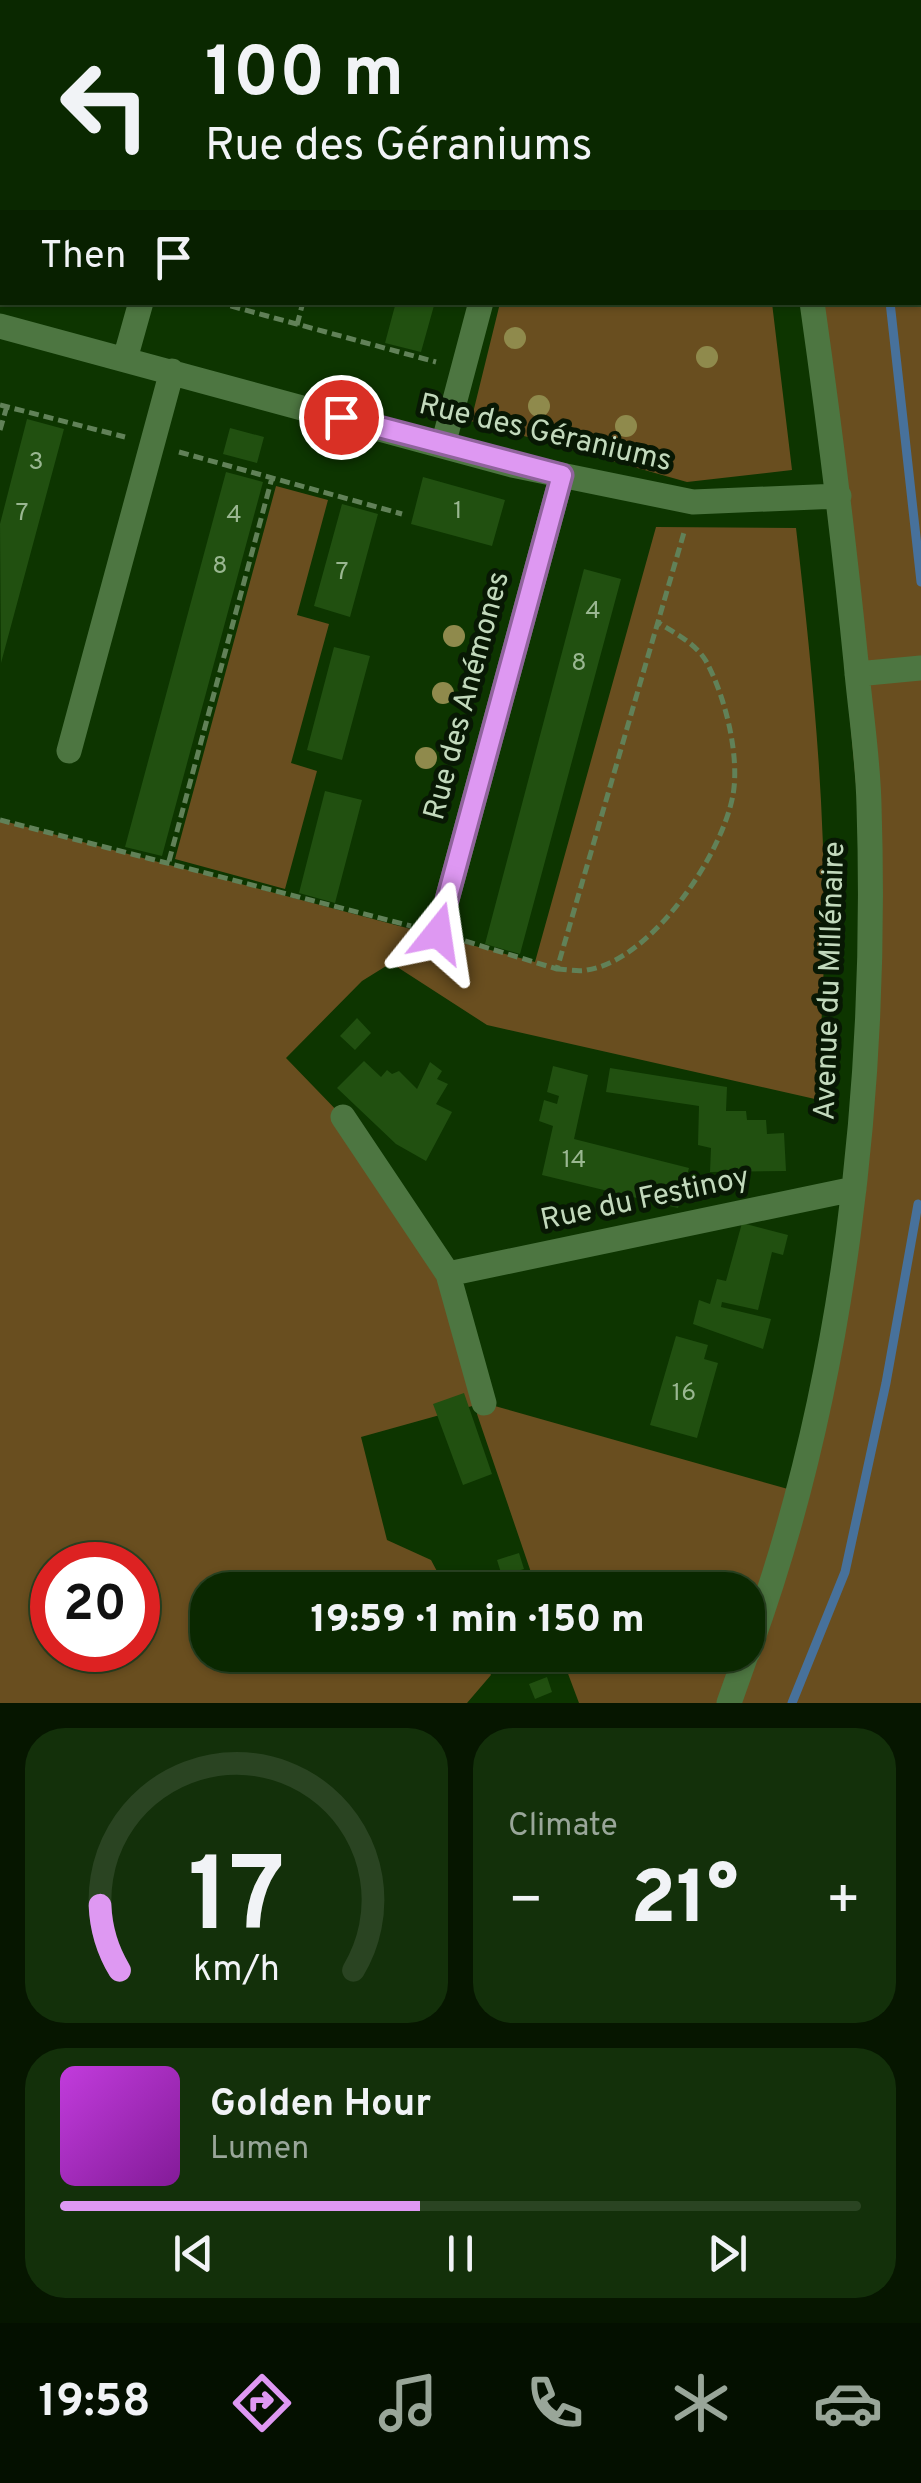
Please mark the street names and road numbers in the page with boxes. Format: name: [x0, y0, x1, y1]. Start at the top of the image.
street label: Rue des Géraniums: [415, 387, 675, 481]
street label: Rue des Anémones: [417, 568, 519, 824]
street label: Avenue du Millénaire: [808, 841, 854, 1121]
street label: Rue du Festinoy: [537, 1160, 753, 1240]

